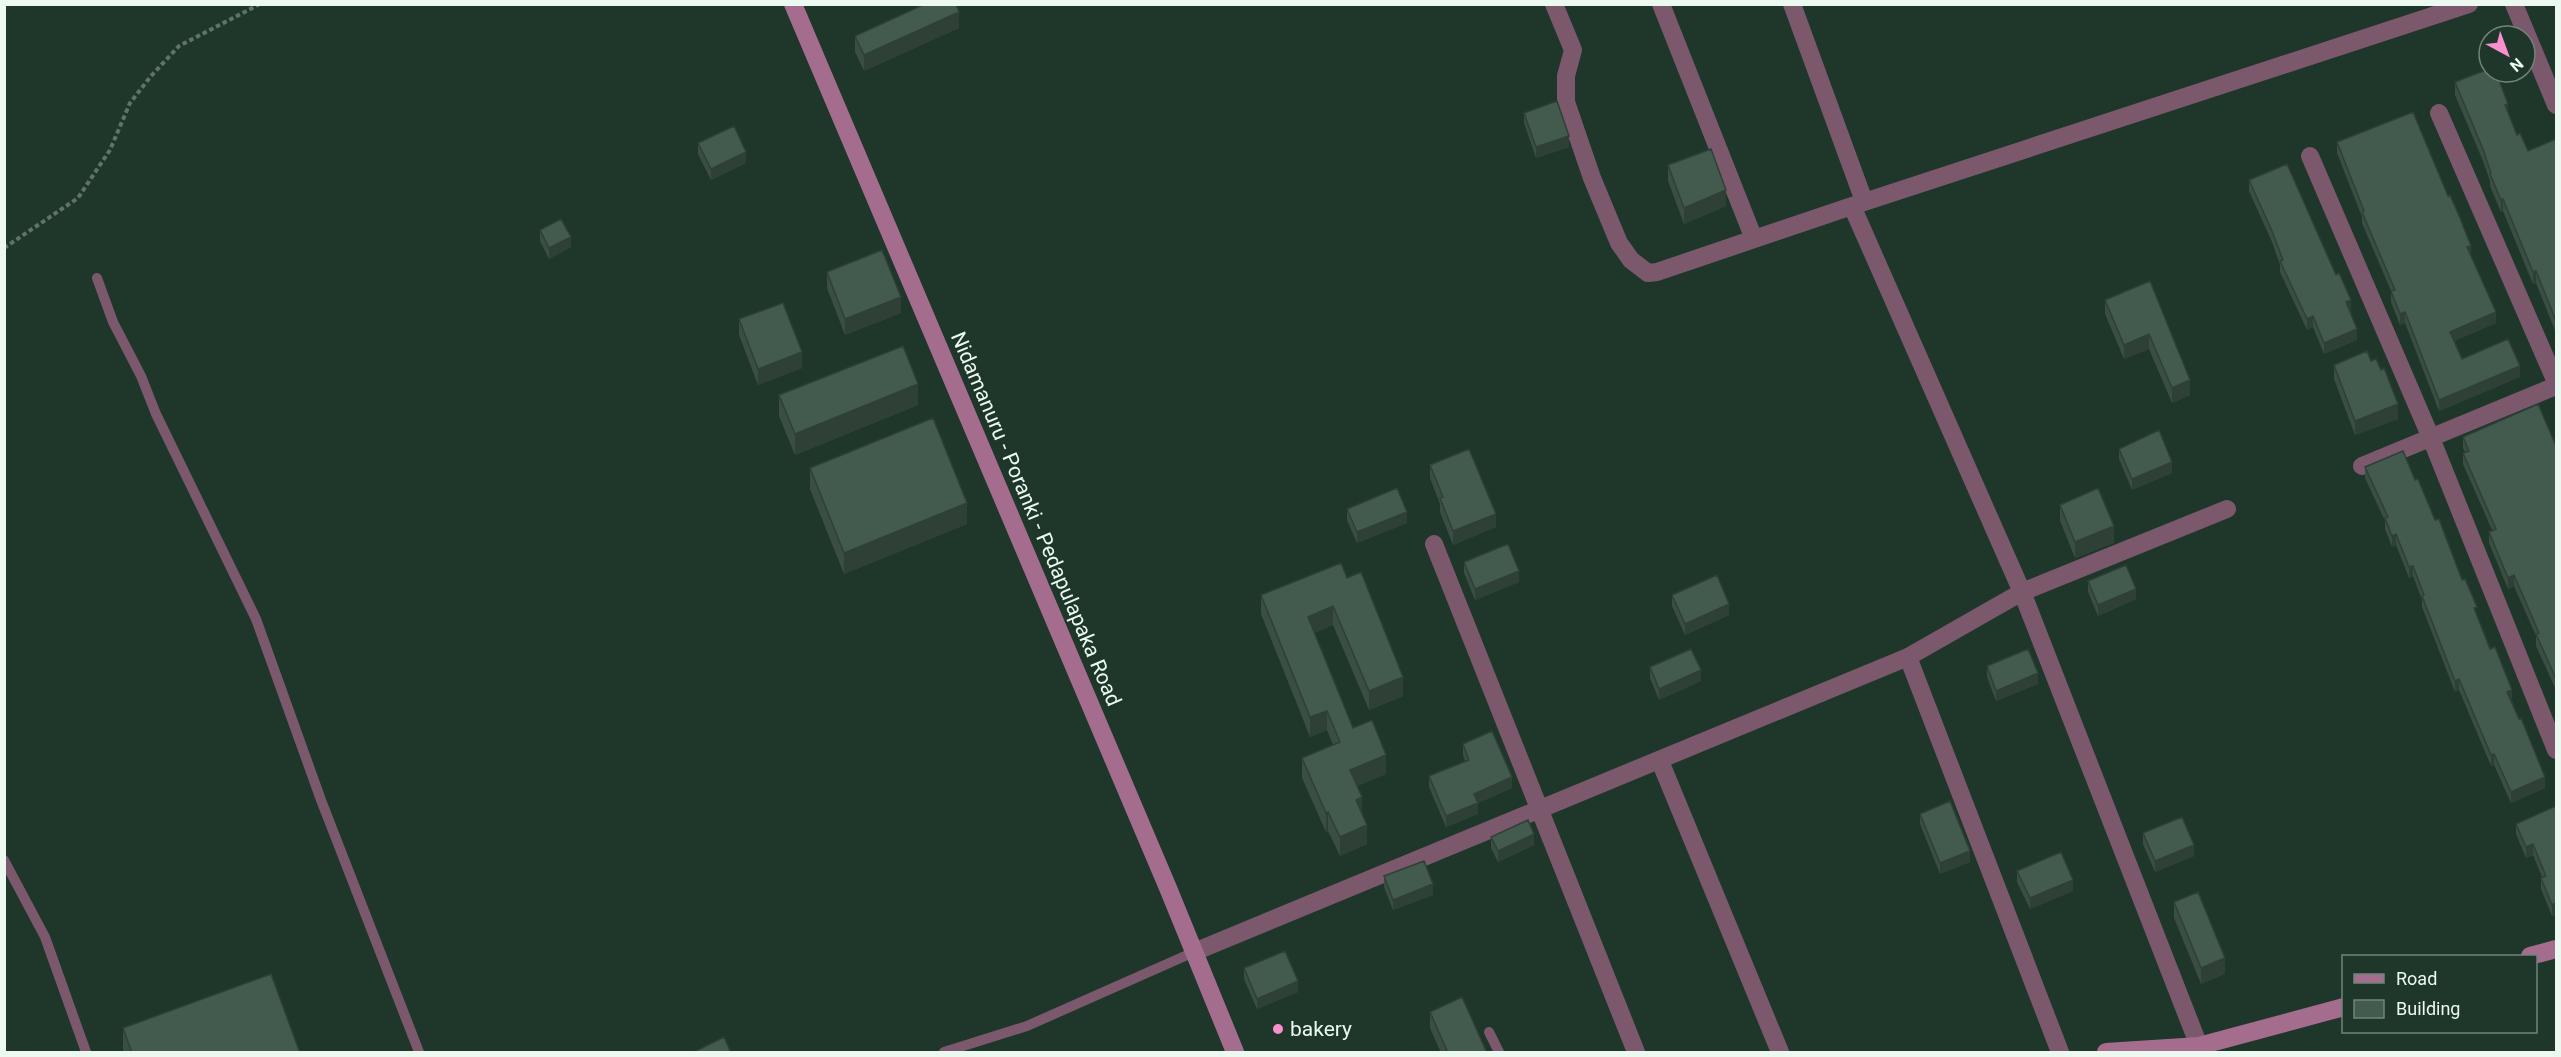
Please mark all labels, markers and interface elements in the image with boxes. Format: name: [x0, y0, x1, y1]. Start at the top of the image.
north arrow: [2477, 24, 2537, 84]
text: N: [2506, 54, 2527, 76]
street label: Nidamanuru - Poranki - Pedapulapaka Road: [946, 328, 1126, 710]
legend: [2342, 955, 2537, 1033]
text: Road: [2396, 968, 2437, 989]
text: Building: [2396, 998, 2460, 1019]
place label: bakery: [1290, 1017, 1352, 1041]
marker: bakery: [1271, 1022, 1285, 1036]

